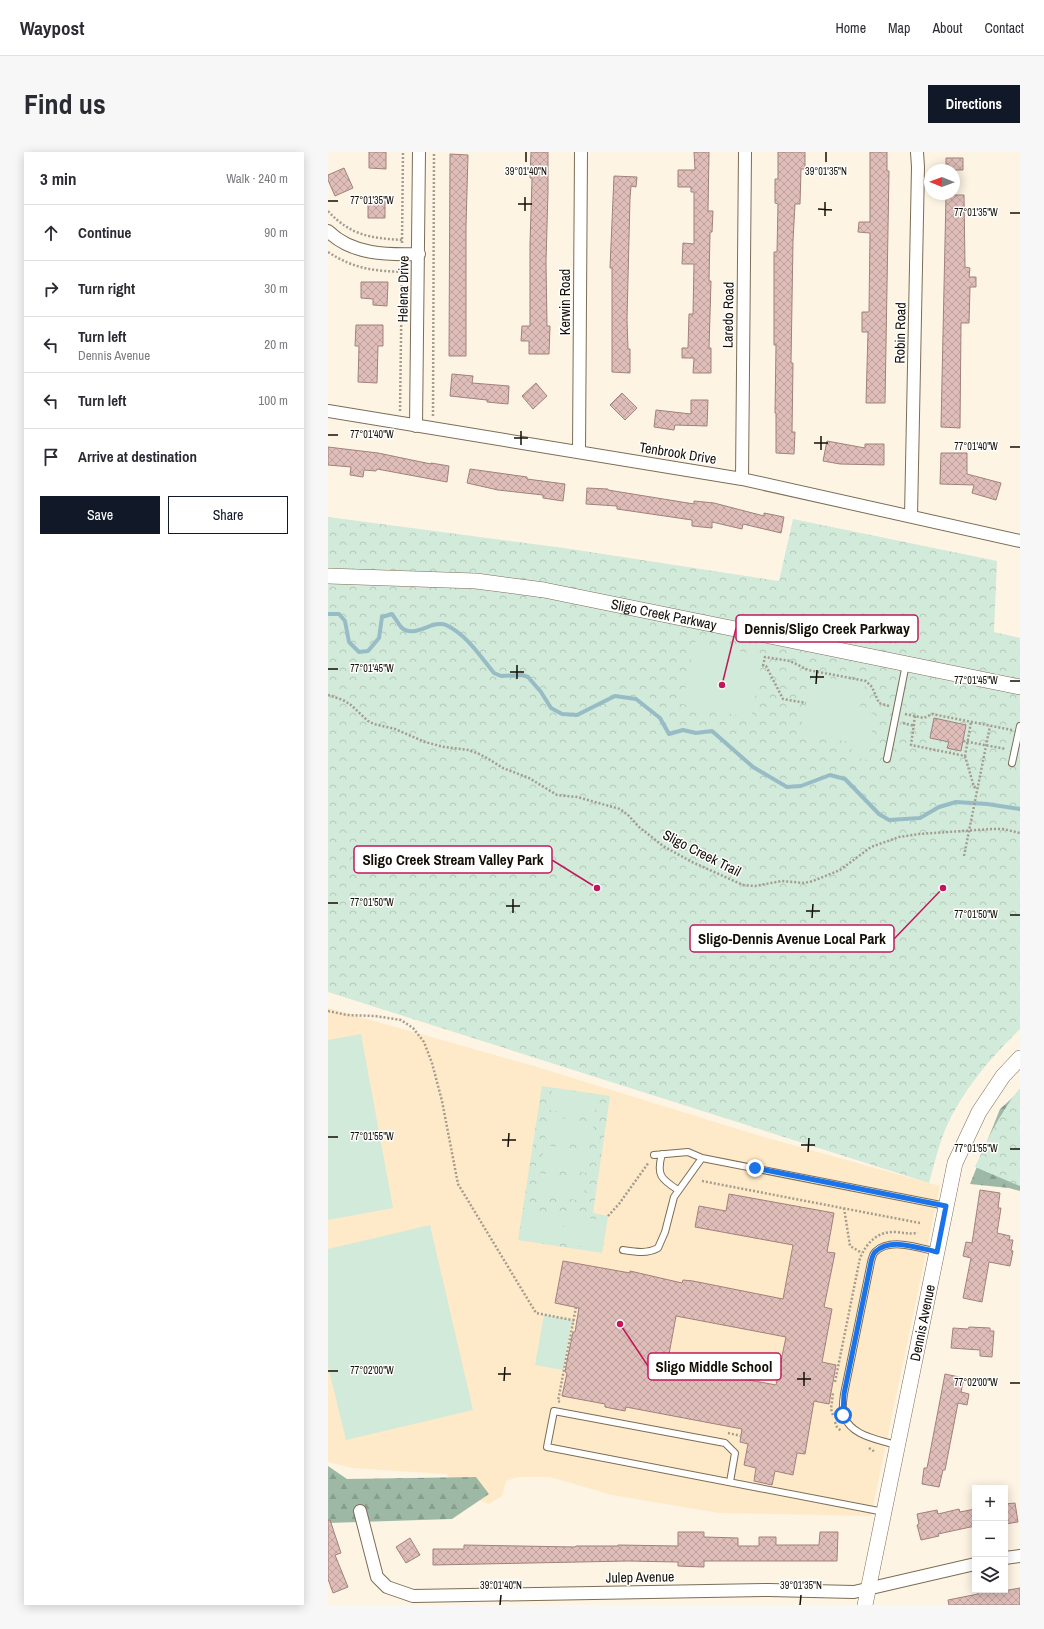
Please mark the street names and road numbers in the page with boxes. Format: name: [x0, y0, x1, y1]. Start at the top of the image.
street label: Helena Drive: [393, 255, 413, 323]
street label: Kerwin Road: [556, 269, 574, 335]
street label: Laredo Road: [718, 282, 738, 348]
street label: Robin Road: [890, 302, 910, 364]
street label: Tenbrook Drive: [638, 438, 718, 468]
street label: Sligo Creek Parkway: [609, 595, 718, 634]
street label: Sligo Creek Trail: [660, 826, 744, 880]
street label: Dennis Avenue: [906, 1283, 939, 1363]
street label: Julep Avenue: [605, 1567, 675, 1587]

